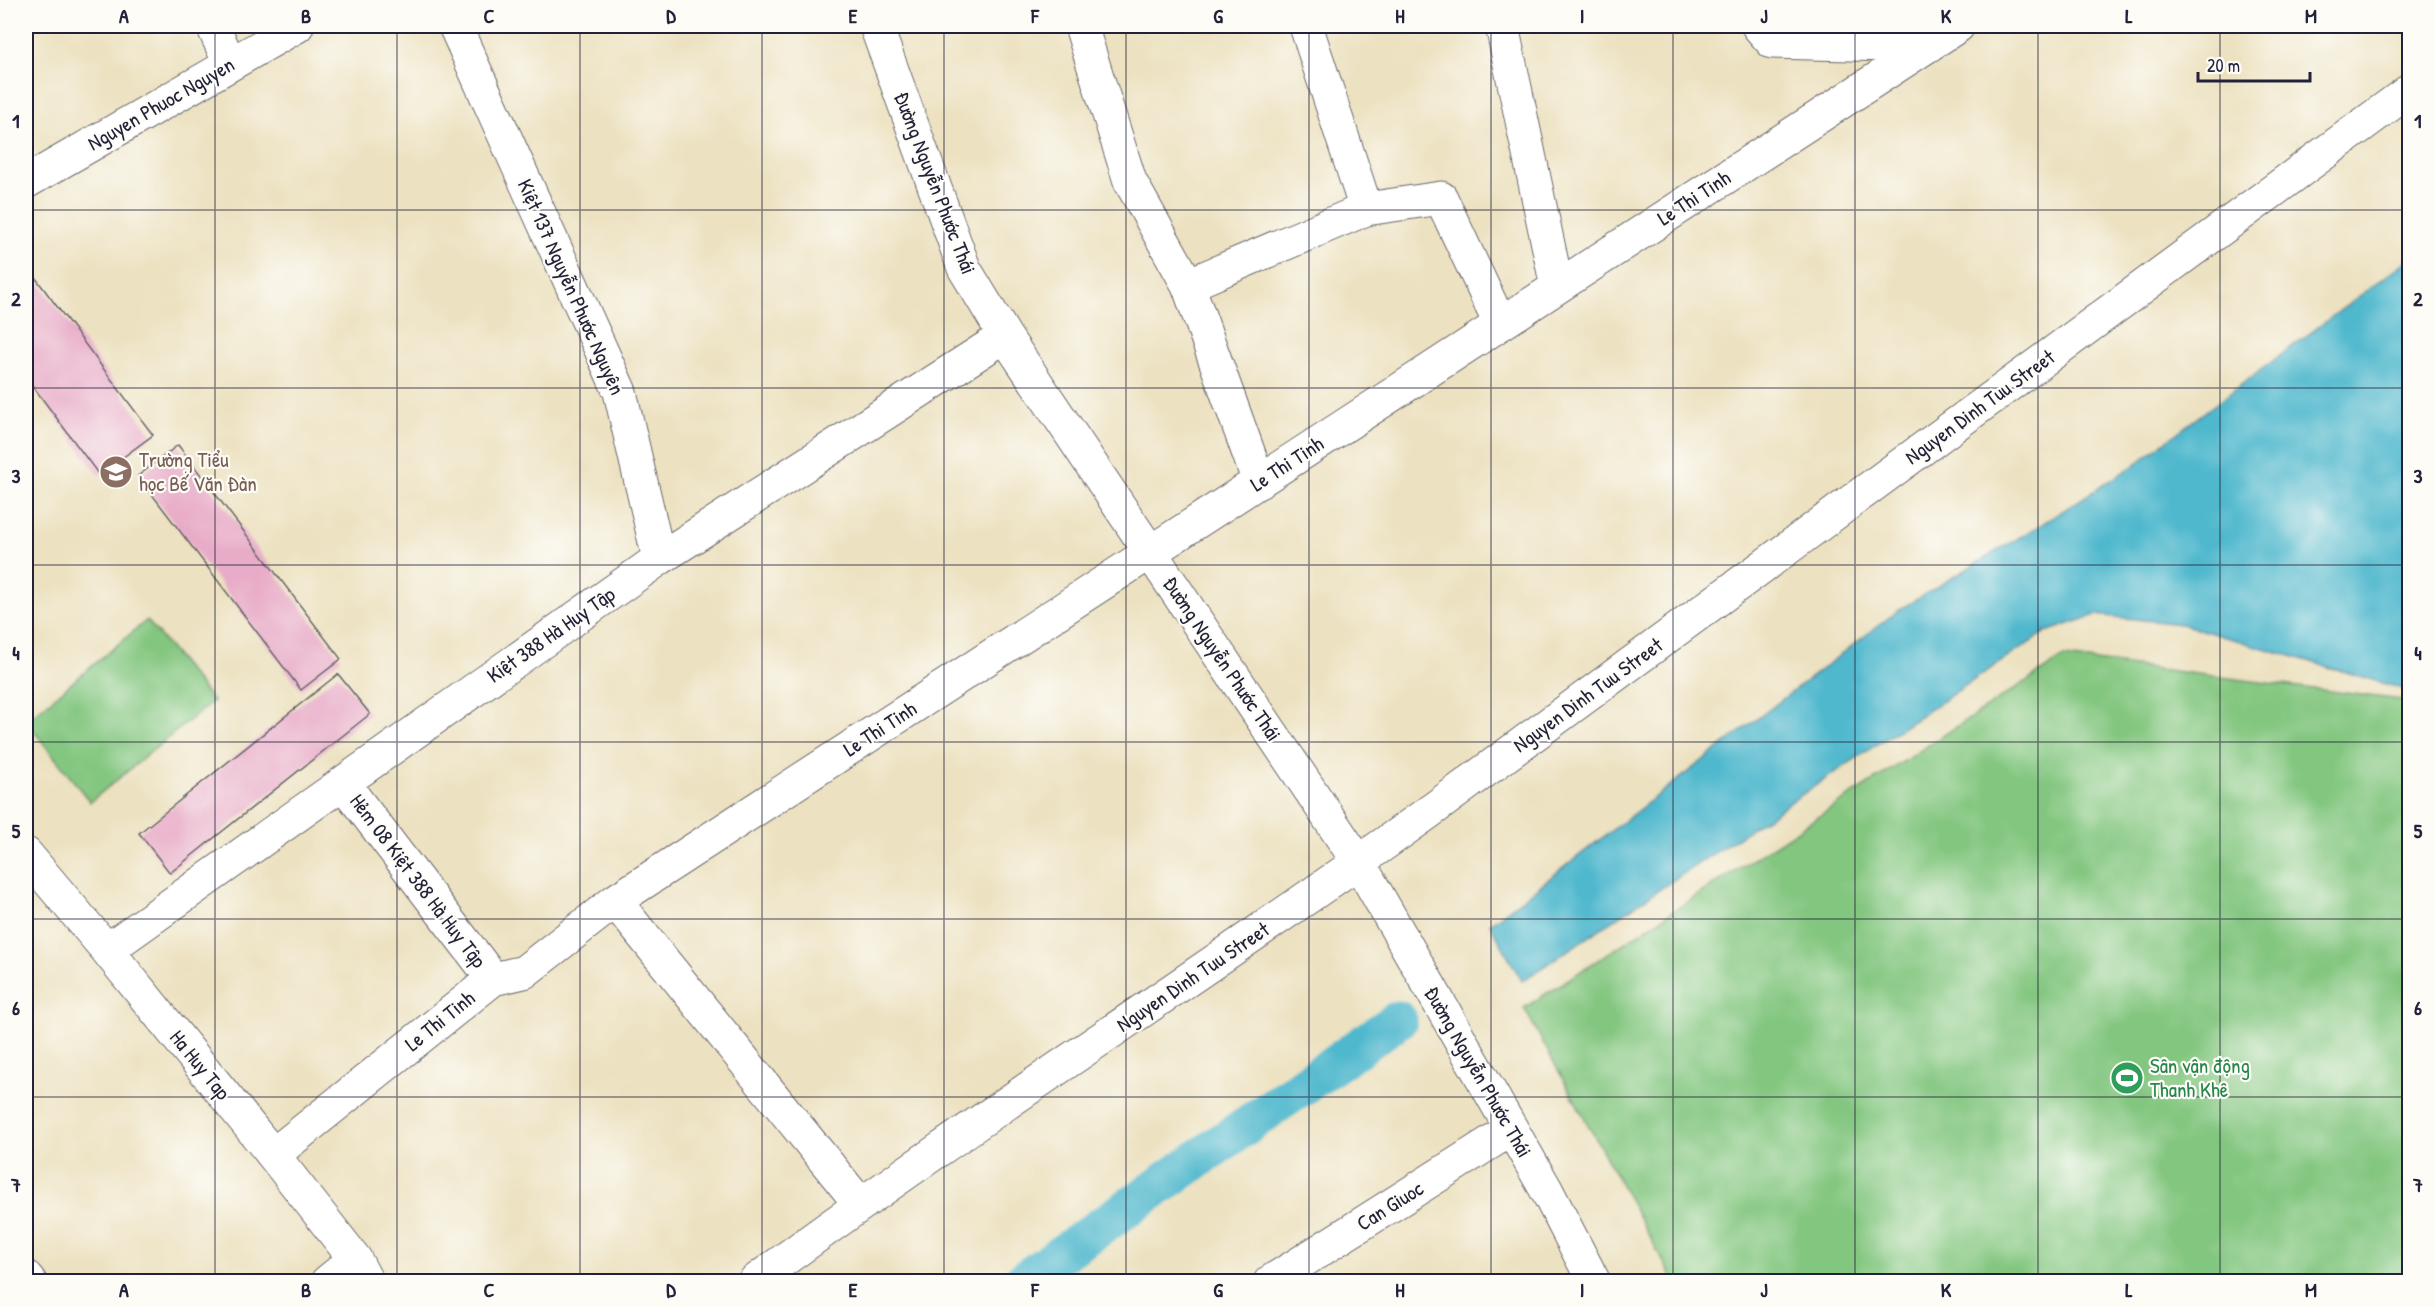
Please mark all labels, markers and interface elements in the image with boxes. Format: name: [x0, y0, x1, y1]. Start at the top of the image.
text: A: [119, 2, 129, 29]
text: B: [301, 2, 311, 29]
text: C: [484, 2, 495, 29]
text: D: [666, 2, 676, 29]
text: E: [849, 2, 858, 29]
text: F: [1030, 2, 1040, 29]
text: G: [1213, 2, 1223, 29]
text: H: [1395, 2, 1405, 29]
text: I: [1580, 2, 1584, 29]
text: J: [1760, 2, 1768, 29]
text: K: [1941, 2, 1952, 29]
text: L: [2125, 2, 2133, 29]
text: M: [2305, 2, 2317, 29]
scale bar: [2198, 45, 2310, 83]
street label: Nguyen Phuoc Nguyen: [82, 50, 239, 157]
text: 20 m: [2207, 53, 2240, 78]
street label: Đường Nguyễn Phước Thái: [887, 88, 984, 278]
text: 1: [12, 107, 20, 134]
text: 1: [2414, 107, 2422, 134]
street label: Le Thi Tinh: [1651, 163, 1736, 232]
street label: Kiệt 137 Nguyễn Phước Nguyên: [511, 174, 632, 399]
text: 2: [11, 285, 21, 312]
text: 2: [2413, 285, 2423, 312]
street label: Nguyen Dinh Tuu Street: [1899, 342, 2061, 471]
street label: Le Thi Tinh: [1244, 429, 1329, 498]
place label: Trường Tiểu học Bế Văn Đàn: [139, 445, 257, 498]
school or university icon: Trường Tiểu học Bế Văn Đàn: [98, 454, 134, 490]
text: 3: [12, 462, 21, 489]
text: 3: [2414, 462, 2423, 489]
street label: Đường Nguyễn Phước Thái: [1156, 571, 1288, 747]
street label: Kiệt 388 Hà Huy Tập: [481, 580, 621, 690]
street label: Nguyen Dinh Tuu Street: [1507, 630, 1669, 759]
text: 4: [12, 639, 20, 666]
text: 4: [2414, 639, 2422, 666]
street label: Le Thi Tinh: [837, 694, 922, 763]
street label: Hẻm 08 Kiệt 388 Hà Huy Tập: [343, 788, 493, 974]
text: 5: [12, 817, 21, 844]
text: 5: [2414, 817, 2423, 844]
street label: Nguyen Dinh Tuu Street: [1111, 914, 1276, 1039]
street label: Đường Nguyễn Phước Thái: [1418, 981, 1539, 1163]
street label: Le Thi Tinh: [399, 983, 481, 1058]
text: 6: [12, 994, 20, 1021]
text: 6: [2414, 994, 2422, 1021]
street label: Ha Huy Tap: [163, 1024, 237, 1106]
place label: Sân vận động Thanh Khê: [2150, 1051, 2250, 1104]
sports icon: Sân vận động Thanh Khê: [2109, 1060, 2145, 1096]
text: 7: [10, 1171, 21, 1198]
text: 7: [2412, 1171, 2423, 1198]
street label: Can Giuoc: [1351, 1173, 1429, 1237]
text: A: [119, 1276, 129, 1303]
text: B: [301, 1276, 311, 1303]
text: C: [484, 1276, 495, 1303]
text: D: [666, 1276, 676, 1303]
text: E: [849, 1276, 858, 1303]
text: F: [1030, 1276, 1040, 1303]
text: G: [1213, 1276, 1223, 1303]
text: H: [1395, 1276, 1405, 1303]
text: I: [1580, 1276, 1584, 1303]
text: J: [1760, 1276, 1768, 1303]
text: K: [1941, 1276, 1952, 1303]
text: L: [2125, 1276, 2133, 1303]
text: M: [2305, 1276, 2317, 1303]

